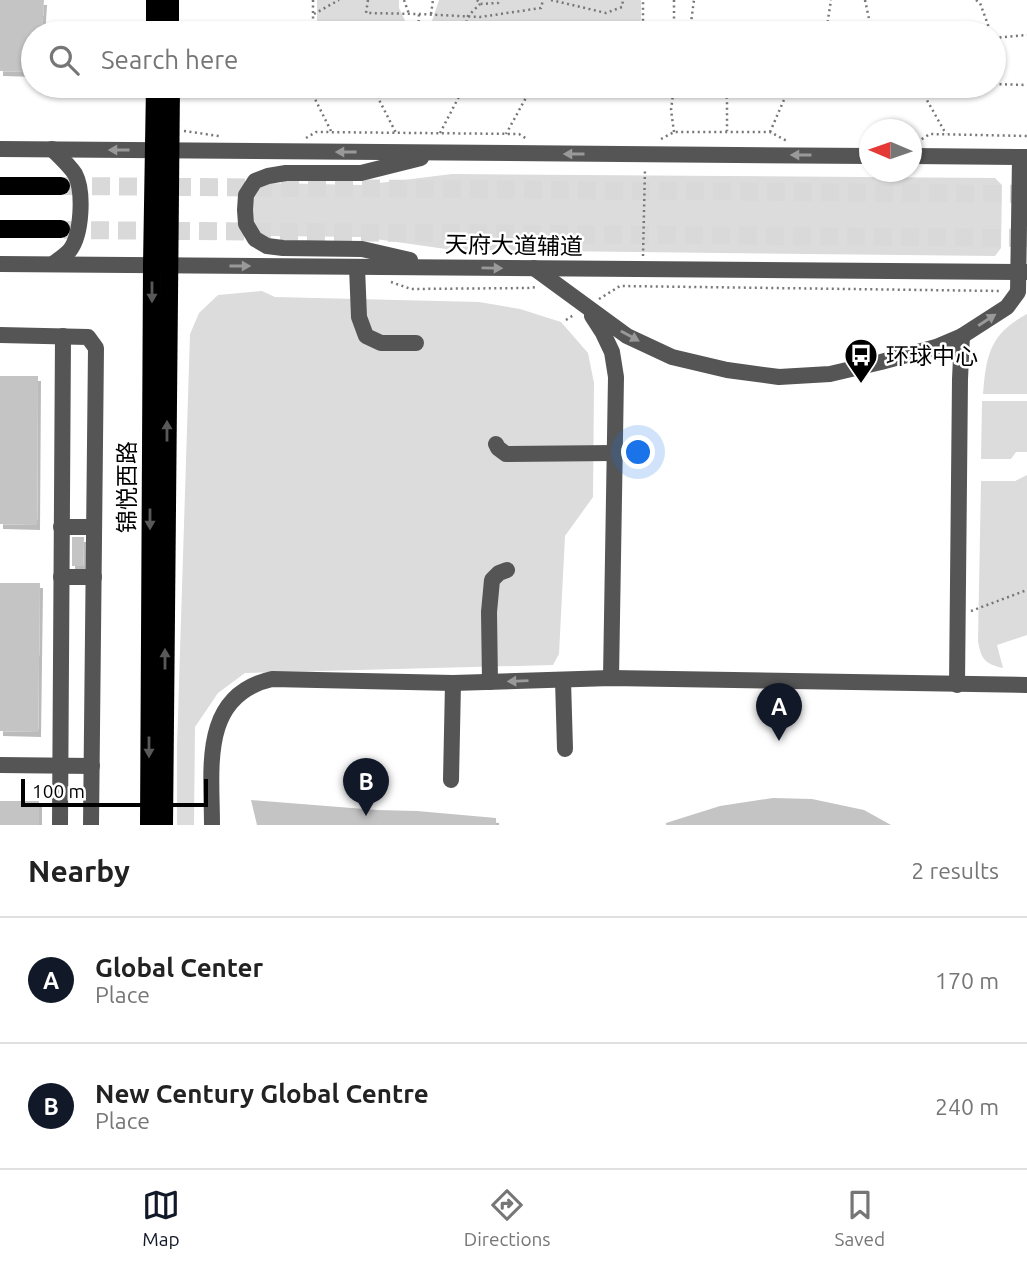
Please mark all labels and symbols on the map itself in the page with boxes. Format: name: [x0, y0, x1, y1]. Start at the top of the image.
north arrow: [859, 119, 922, 182]
one-way arrow: [108, 144, 130, 156]
one-way arrow: [335, 146, 357, 158]
one-way arrow: [563, 148, 585, 159]
one-way arrow: [790, 150, 812, 161]
street label: 天府大道辅道: [445, 231, 583, 259]
one-way arrow: [229, 260, 251, 272]
one-way arrow: [481, 262, 503, 274]
one-way arrow: [146, 281, 158, 303]
one-way arrow: [978, 313, 996, 327]
one-way arrow: [620, 330, 639, 342]
bus stop icon: 环球中心: [842, 336, 880, 385]
place label: 环球中心: [886, 343, 978, 368]
one-way arrow: [161, 420, 173, 442]
your location: [621, 435, 655, 469]
street label: 锦悦西路: [114, 441, 139, 533]
one-way arrow: [144, 509, 156, 531]
one-way arrow: [159, 648, 171, 670]
one-way arrow: [507, 676, 529, 687]
pin: A: [756, 683, 802, 741]
one-way arrow: [143, 736, 155, 758]
pin: B: [343, 758, 389, 816]
scale bar: [21, 776, 208, 808]

